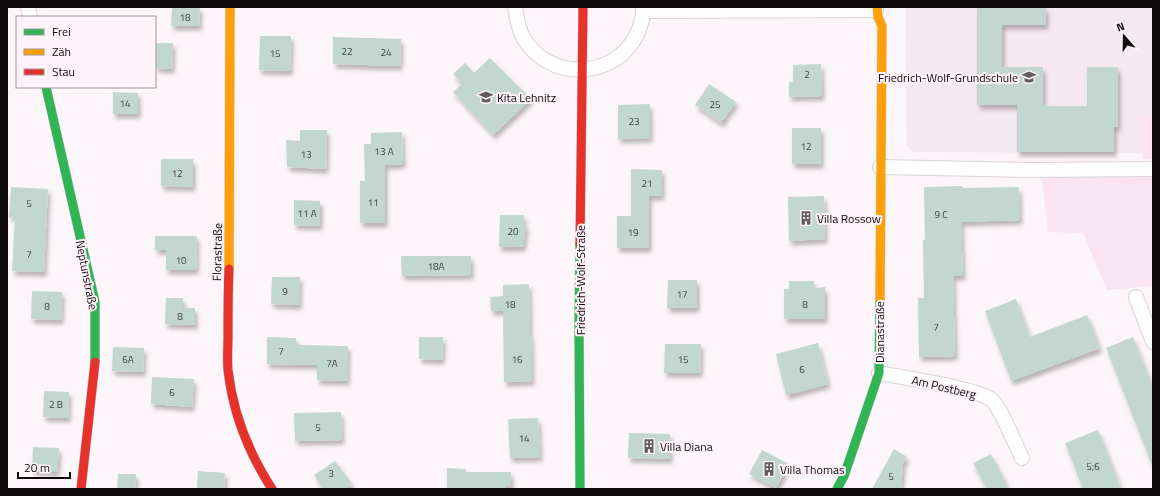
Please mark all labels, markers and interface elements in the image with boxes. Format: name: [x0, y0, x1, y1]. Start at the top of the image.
house number: 18: [179, 10, 191, 25]
legend: [16, 16, 156, 88]
north arrow: [1104, 16, 1144, 56]
text: N: [1114, 18, 1127, 35]
text: Frei: [52, 22, 71, 41]
text: Zäh: [52, 42, 71, 61]
house number: 22: [341, 44, 353, 59]
house number: 24: [380, 45, 392, 60]
house number: 15: [269, 46, 281, 61]
text: Stau: [52, 62, 75, 81]
house number: 2: [804, 67, 810, 82]
place label: Friedrich-Wolf-Grundschule: [878, 68, 1018, 87]
school or university icon: Friedrich-Wolf-Grundschule: [1021, 69, 1037, 85]
place label: Kita Lehnitz: [497, 88, 556, 107]
school or university icon: Kita Lehnitz: [478, 89, 494, 105]
house number: 14: [119, 96, 131, 111]
house number: 25: [709, 97, 721, 112]
house number: 23: [628, 114, 640, 129]
house number: 12: [800, 139, 812, 154]
house number: 13 A: [374, 144, 394, 159]
house number: 13: [300, 147, 312, 162]
house number: 12: [171, 166, 183, 181]
house number: 21: [641, 176, 653, 191]
house number: 11: [367, 195, 379, 210]
house number: 5: [26, 196, 32, 211]
house number: 11 A: [297, 206, 317, 221]
house number: 9 C: [934, 207, 948, 222]
place label: Villa Rossow: [817, 209, 881, 228]
building icon: Villa Rossow: [798, 210, 814, 226]
street label: Florastraße: [207, 223, 227, 281]
house number: 20: [507, 224, 519, 239]
street label: Friedrich-Wolf-Straße: [571, 225, 590, 335]
house number: 19: [627, 225, 639, 240]
street label: Neptunstraße: [71, 239, 103, 311]
house number: 7: [26, 247, 32, 262]
house number: 10: [175, 253, 187, 268]
house number: 18A: [427, 259, 445, 274]
house number: 9: [282, 284, 288, 299]
house number: 17: [676, 287, 688, 302]
house number: 18: [504, 297, 516, 312]
house number: 8: [802, 297, 808, 312]
house number: 8: [44, 299, 50, 314]
street label: Dianastraße: [870, 301, 889, 363]
house number: 8: [177, 309, 183, 324]
house number: 7: [933, 320, 939, 335]
house number: 7: [278, 344, 284, 359]
house number: 6A: [122, 352, 134, 367]
house number: 16: [511, 352, 523, 367]
house number: 15: [677, 352, 689, 367]
house number: 7A: [326, 356, 338, 371]
house number: 6: [799, 362, 805, 377]
street label: Am Postberg: [910, 370, 978, 404]
house number: 6: [169, 385, 175, 400]
house number: 2 B: [49, 397, 63, 412]
house number: 5: [315, 420, 321, 435]
house number: 14: [518, 431, 530, 446]
place label: Villa Diana: [660, 437, 713, 456]
building icon: Villa Diana: [641, 438, 657, 454]
scale bar: [18, 454, 70, 480]
text: 20 m: [24, 458, 50, 477]
house number: 5;6: [1086, 459, 1100, 474]
place label: Villa Thomas: [780, 460, 845, 479]
building icon: Villa Thomas: [761, 461, 777, 477]
house number: 3: [328, 466, 334, 481]
house number: 5: [888, 469, 894, 484]

